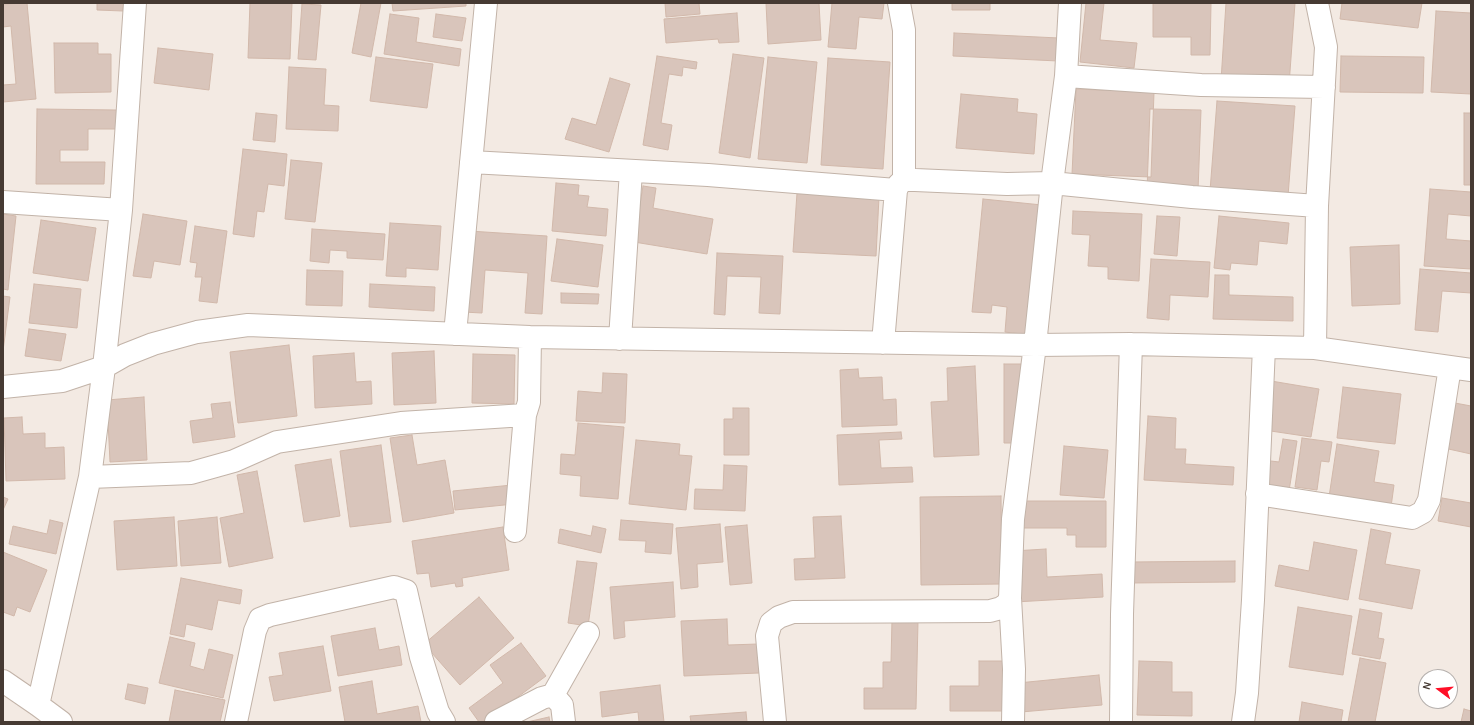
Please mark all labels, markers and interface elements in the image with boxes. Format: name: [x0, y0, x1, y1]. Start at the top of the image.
north arrow: [1418, 669, 1458, 709]
text: N: [1420, 680, 1434, 691]

